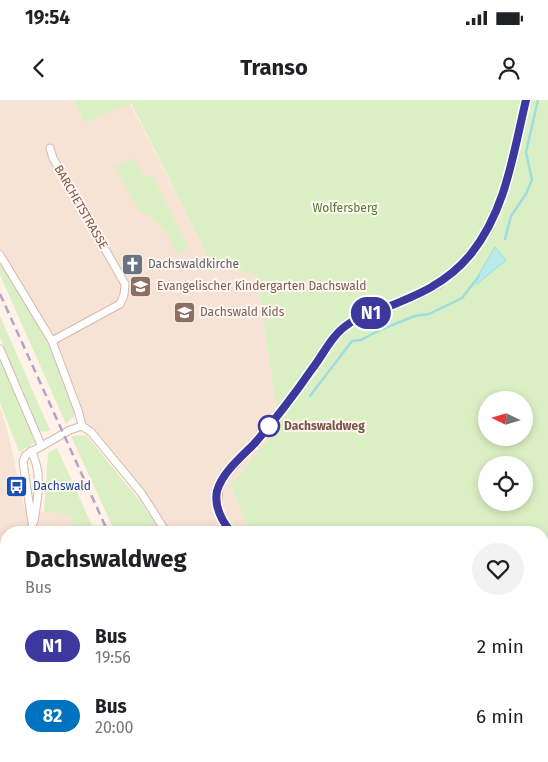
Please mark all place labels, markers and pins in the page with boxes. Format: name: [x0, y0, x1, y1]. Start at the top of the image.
church icon: Dachswaldkirche: [120, 252, 144, 276]
place label: Dachswaldkirche: [148, 257, 239, 271]
school or university icon: Evangelischer Kindergarten Dachswald: [129, 274, 153, 298]
place label: Evangelischer Kindergarten Dachswald: [157, 279, 366, 293]
school or university icon: Dachswald Kids: [172, 300, 196, 324]
place label: Dachswald Kids: [200, 305, 285, 319]
marker: Dachswaldweg: [258, 415, 280, 437]
place label: Dachswaldweg: [284, 419, 365, 433]
bus stop icon: Dachswald: [5, 474, 29, 498]
place label: Dachswald: [33, 479, 91, 493]

